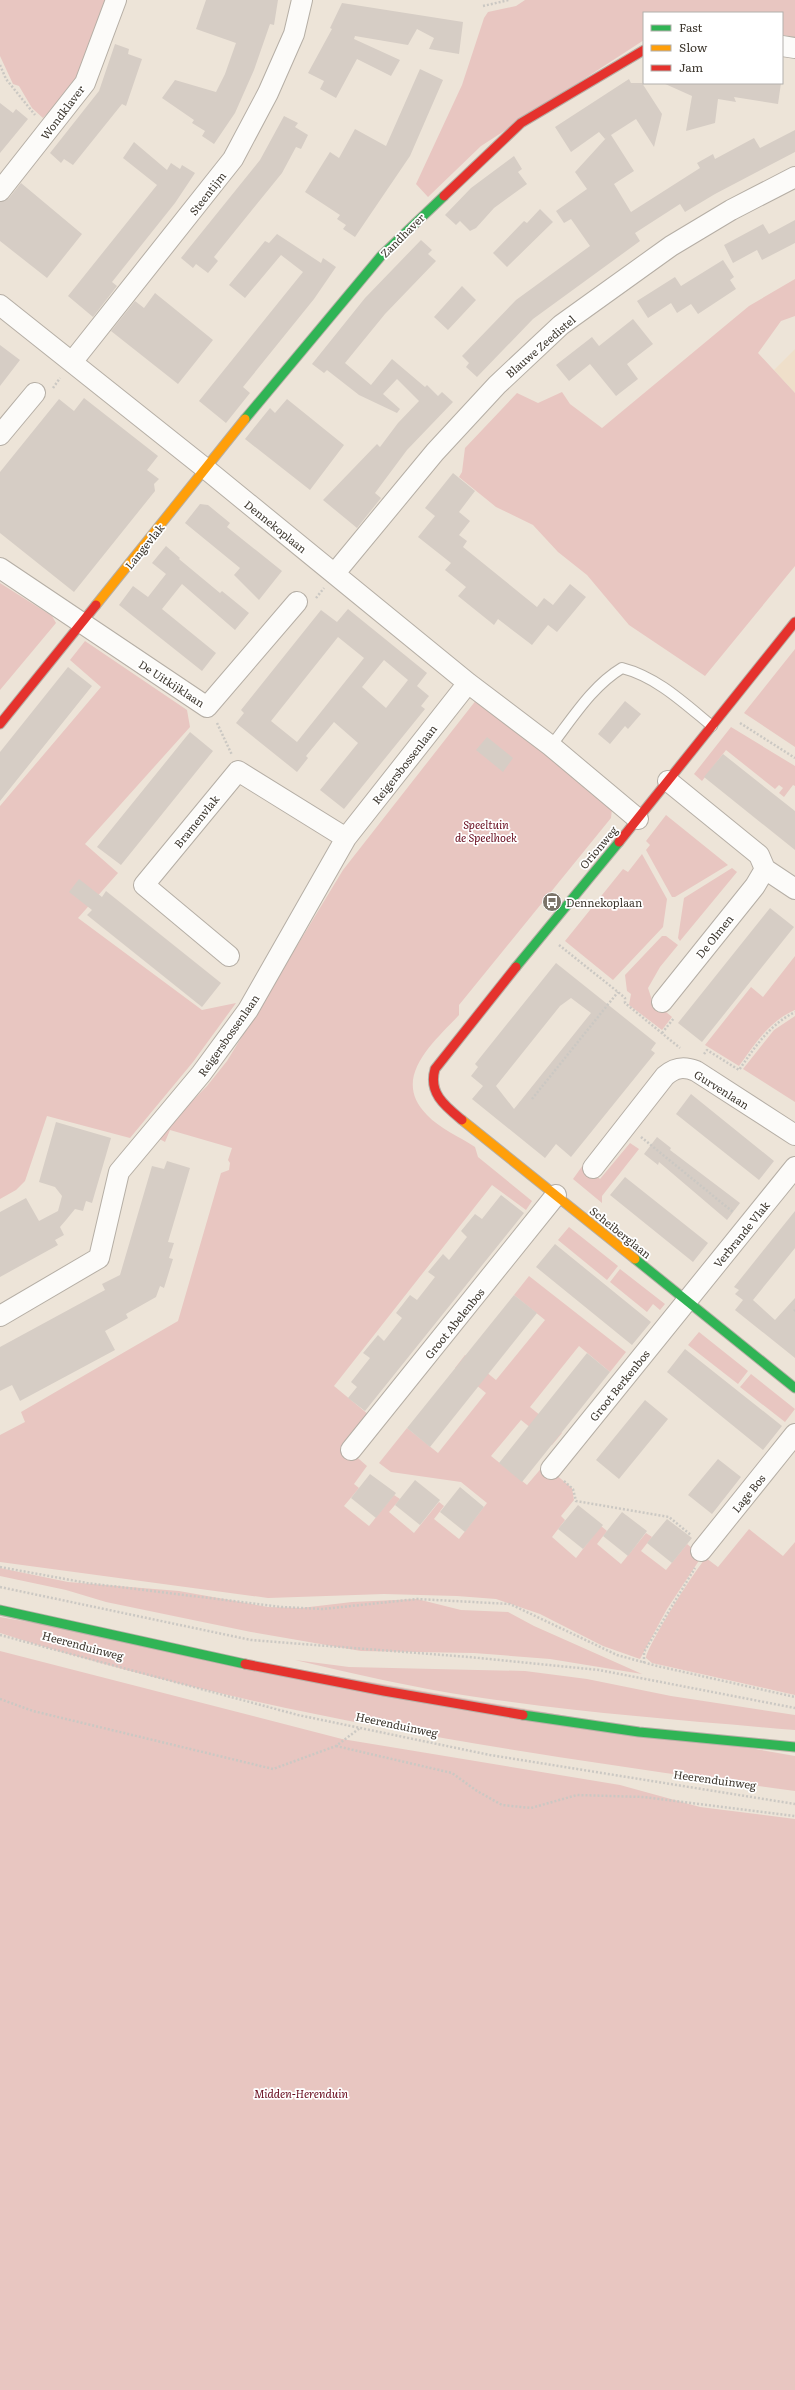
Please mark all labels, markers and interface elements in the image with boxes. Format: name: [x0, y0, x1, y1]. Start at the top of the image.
legend: [643, 12, 783, 84]
text: Fast: [679, 18, 703, 36]
text: Slow: [679, 38, 708, 56]
text: Jam: [679, 58, 704, 76]
street label: Wondklaver: [36, 81, 88, 142]
street label: Steentijm: [185, 168, 229, 218]
street label: Zandhaver: [376, 209, 428, 261]
street label: Blauwe Zeedistel: [502, 311, 579, 381]
street label: Dennekoplaan: [241, 496, 311, 556]
street label: Langevlak: [121, 520, 167, 572]
street label: De Uitkijklaan: [136, 656, 208, 710]
street label: Reigersbossenlaan: [368, 721, 440, 807]
street label: Bramenvlak: [170, 791, 222, 851]
park label: Speeltuin de Speelhoek: [455, 816, 517, 845]
street label: Orionweg: [575, 821, 621, 872]
bus stop icon: Dennekoplaan: [541, 891, 563, 913]
place label: Dennekoplaan: [566, 894, 642, 910]
street label: De Olmen: [692, 911, 736, 961]
street label: Reigersbossenlaan: [194, 991, 262, 1079]
street label: Gurvenlaan: [691, 1066, 753, 1112]
street label: Verbrande Vlak: [709, 1197, 773, 1271]
street label: Scheiberglaan: [587, 1202, 655, 1262]
street label: Groot Abelenbos: [420, 1284, 488, 1362]
street label: Groot Berkenbos: [585, 1346, 653, 1424]
street label: Lage Bos: [728, 1470, 768, 1516]
street label: Heerenduinweg: [41, 1626, 126, 1664]
street label: Heerenduinweg: [354, 1707, 440, 1741]
street label: Heerenduinweg: [673, 1765, 758, 1793]
park label: Midden-Herenduin: [254, 2085, 348, 2101]

